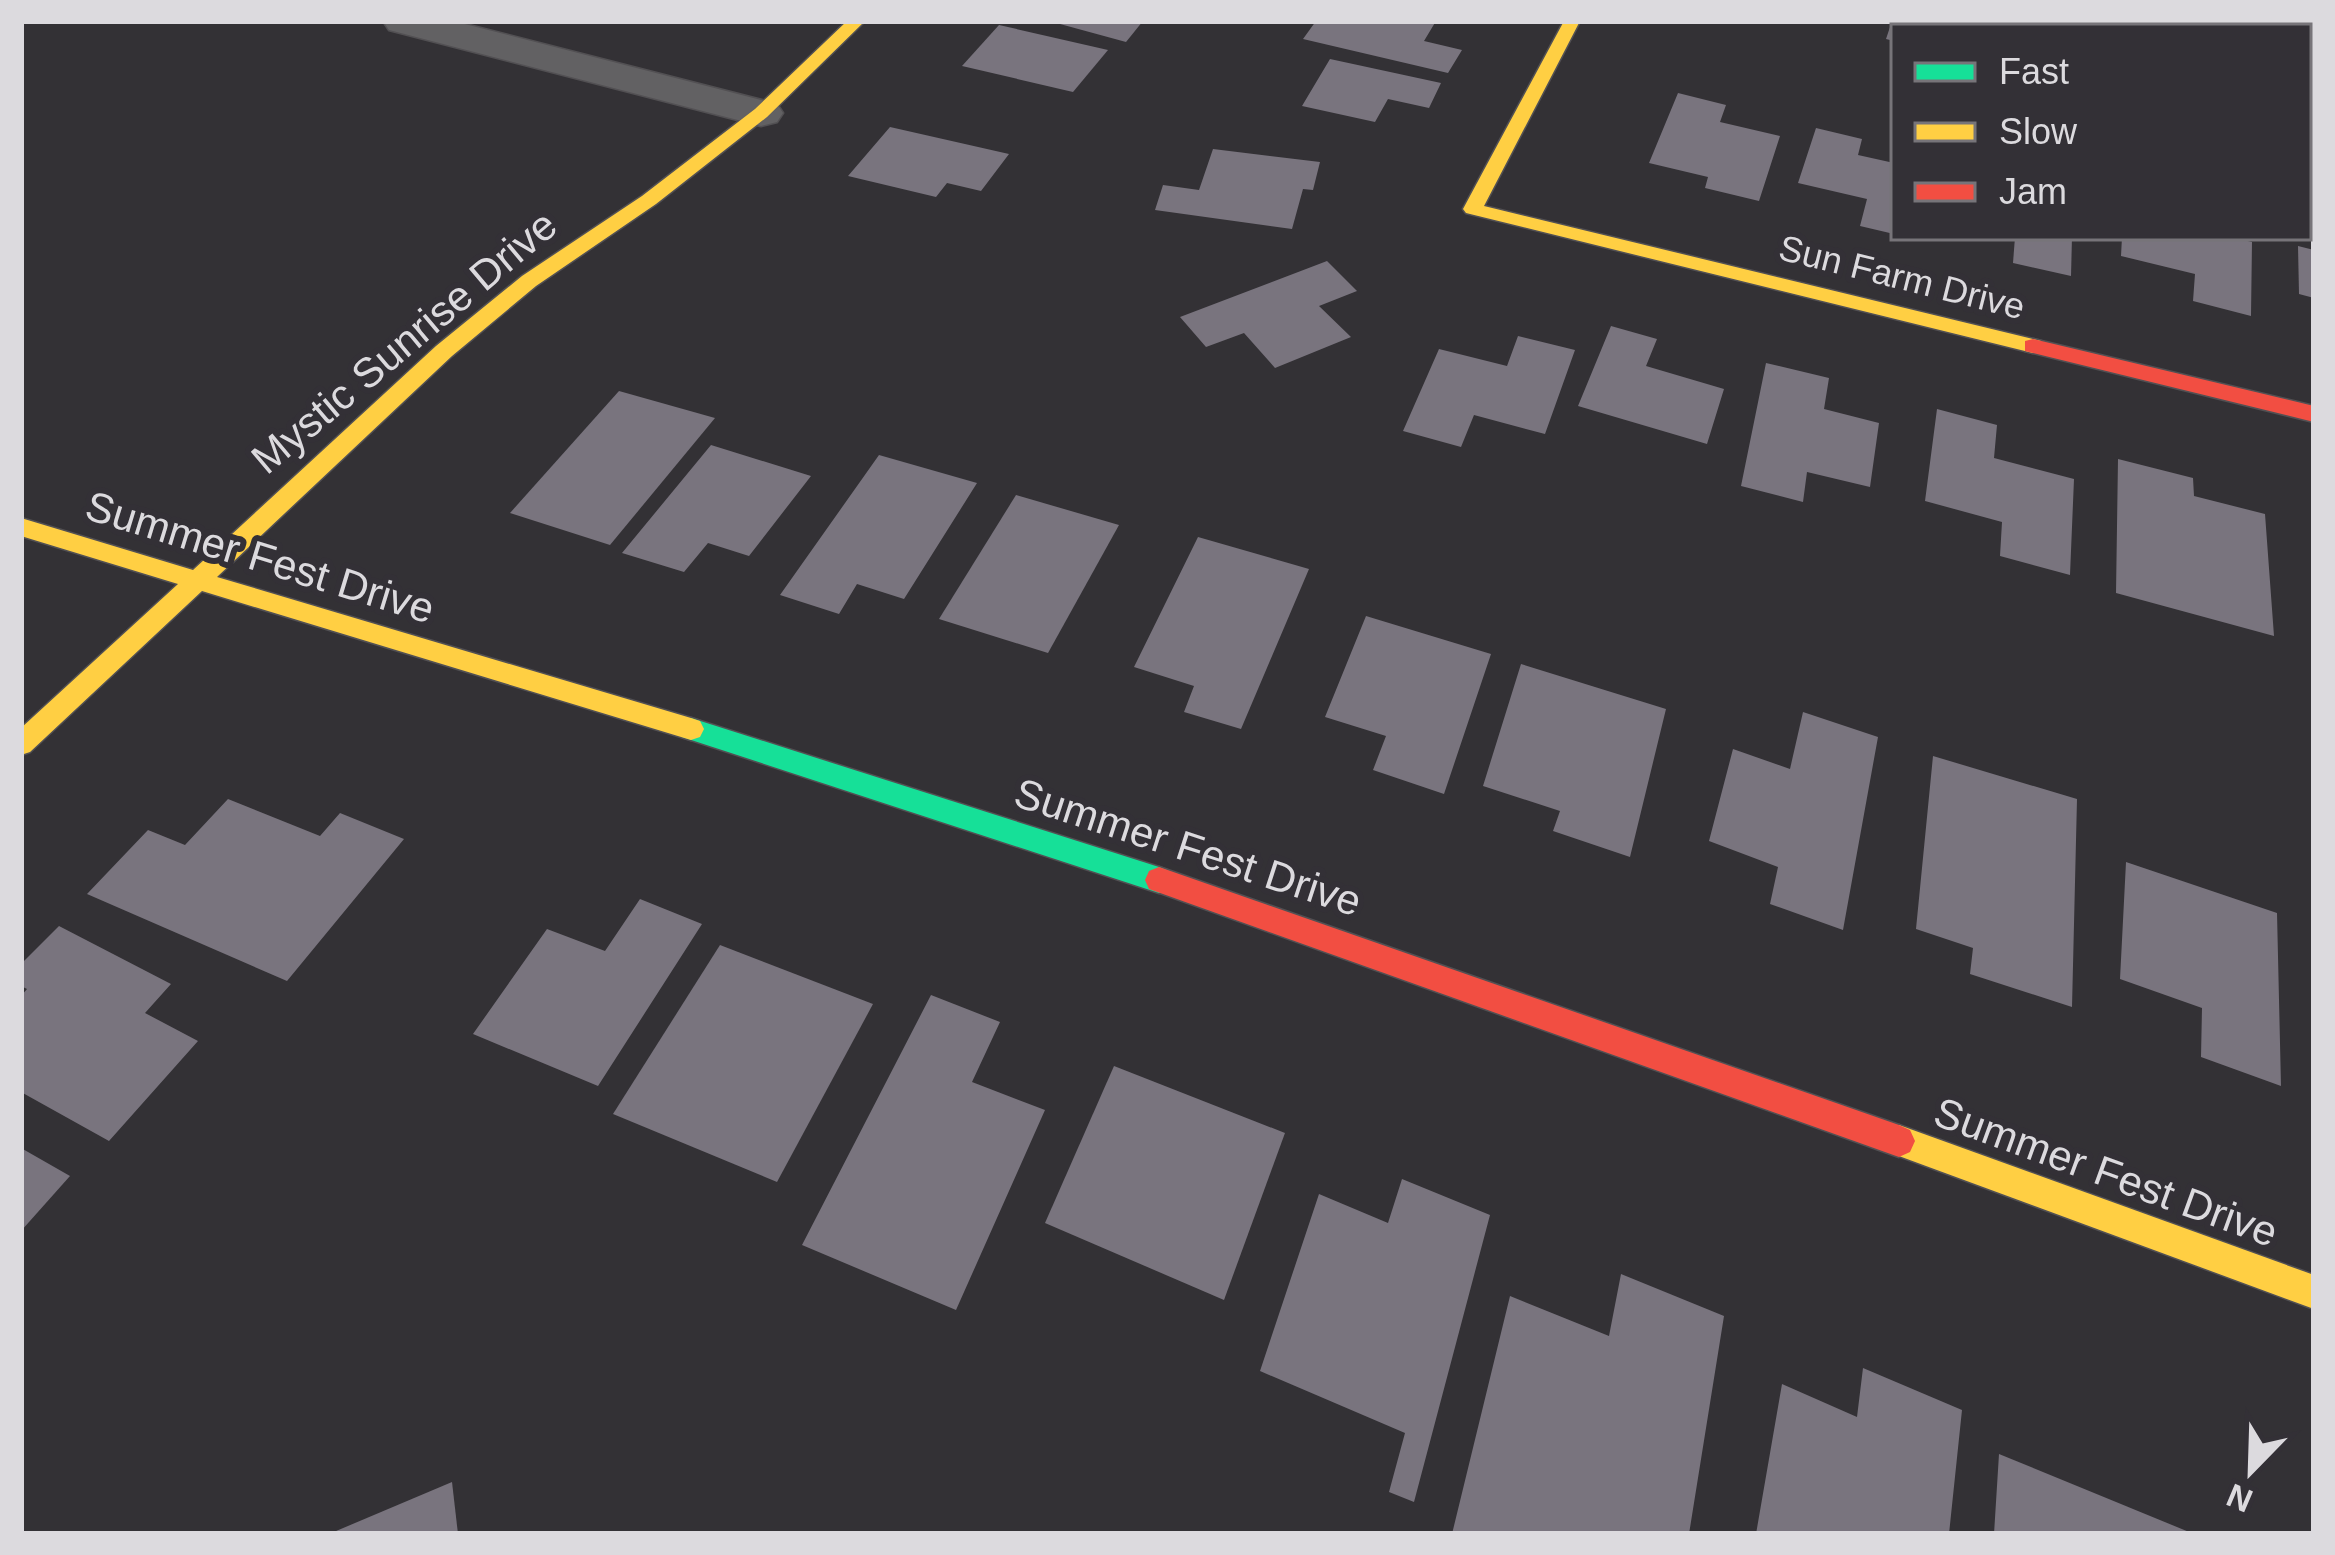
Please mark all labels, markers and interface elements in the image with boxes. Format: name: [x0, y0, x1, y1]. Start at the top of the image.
legend: [1891, 24, 2311, 240]
text: Fast: [1999, 51, 2069, 92]
text: Slow: [1999, 111, 2078, 152]
text: Jam: [1999, 171, 2067, 212]
street label: Mystic Sunrise Drive: [242, 201, 566, 483]
street label: Sun Farm Drive: [1775, 227, 2029, 327]
street label: Summer Fest Drive: [80, 482, 440, 632]
street label: Summer Fest Drive: [1009, 769, 1367, 925]
street label: Summer Fest Drive: [1928, 1088, 2284, 1256]
north arrow: [2191, 1411, 2311, 1531]
text: N: [2221, 1476, 2258, 1520]

